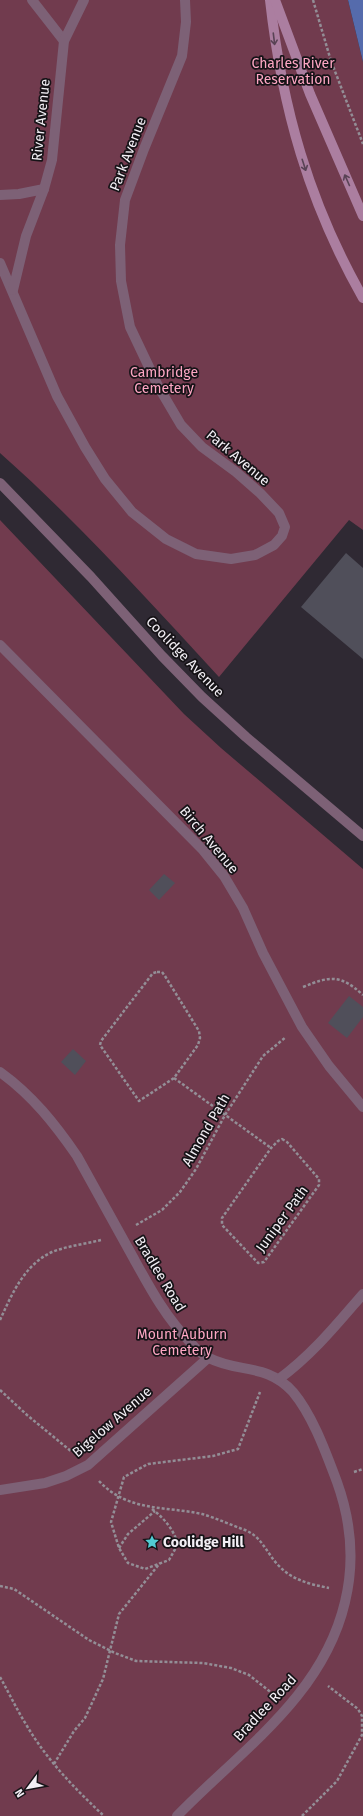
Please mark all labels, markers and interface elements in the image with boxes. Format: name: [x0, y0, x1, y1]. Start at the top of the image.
one-way arrow: [270, 32, 278, 45]
park label: Charles River Reservation: [251, 55, 335, 88]
street label: River Avenue: [28, 78, 54, 162]
street label: Park Avenue: [106, 115, 150, 193]
one-way arrow: [301, 158, 308, 171]
one-way arrow: [343, 175, 350, 187]
park label: Cambridge Cemetery: [130, 364, 198, 397]
street label: Park Avenue: [203, 427, 273, 489]
street label: Coolidge Avenue: [142, 613, 228, 701]
street label: Birch Avenue: [176, 803, 242, 877]
street label: Almond Path: [178, 1091, 234, 1169]
street label: Juniper Path: [252, 1183, 312, 1255]
street label: Bradlee Road: [131, 1233, 189, 1315]
park label: Mount Auburn Cemetery: [137, 1326, 227, 1359]
street label: Bigelow Avenue: [69, 1383, 155, 1461]
place icon: Coolidge Hill: [144, 1534, 160, 1550]
place label: Coolidge Hill: [163, 1534, 245, 1551]
street label: Bradlee Road: [230, 1671, 300, 1745]
north arrow: [8, 1768, 48, 1808]
text: N: [12, 1786, 27, 1800]

